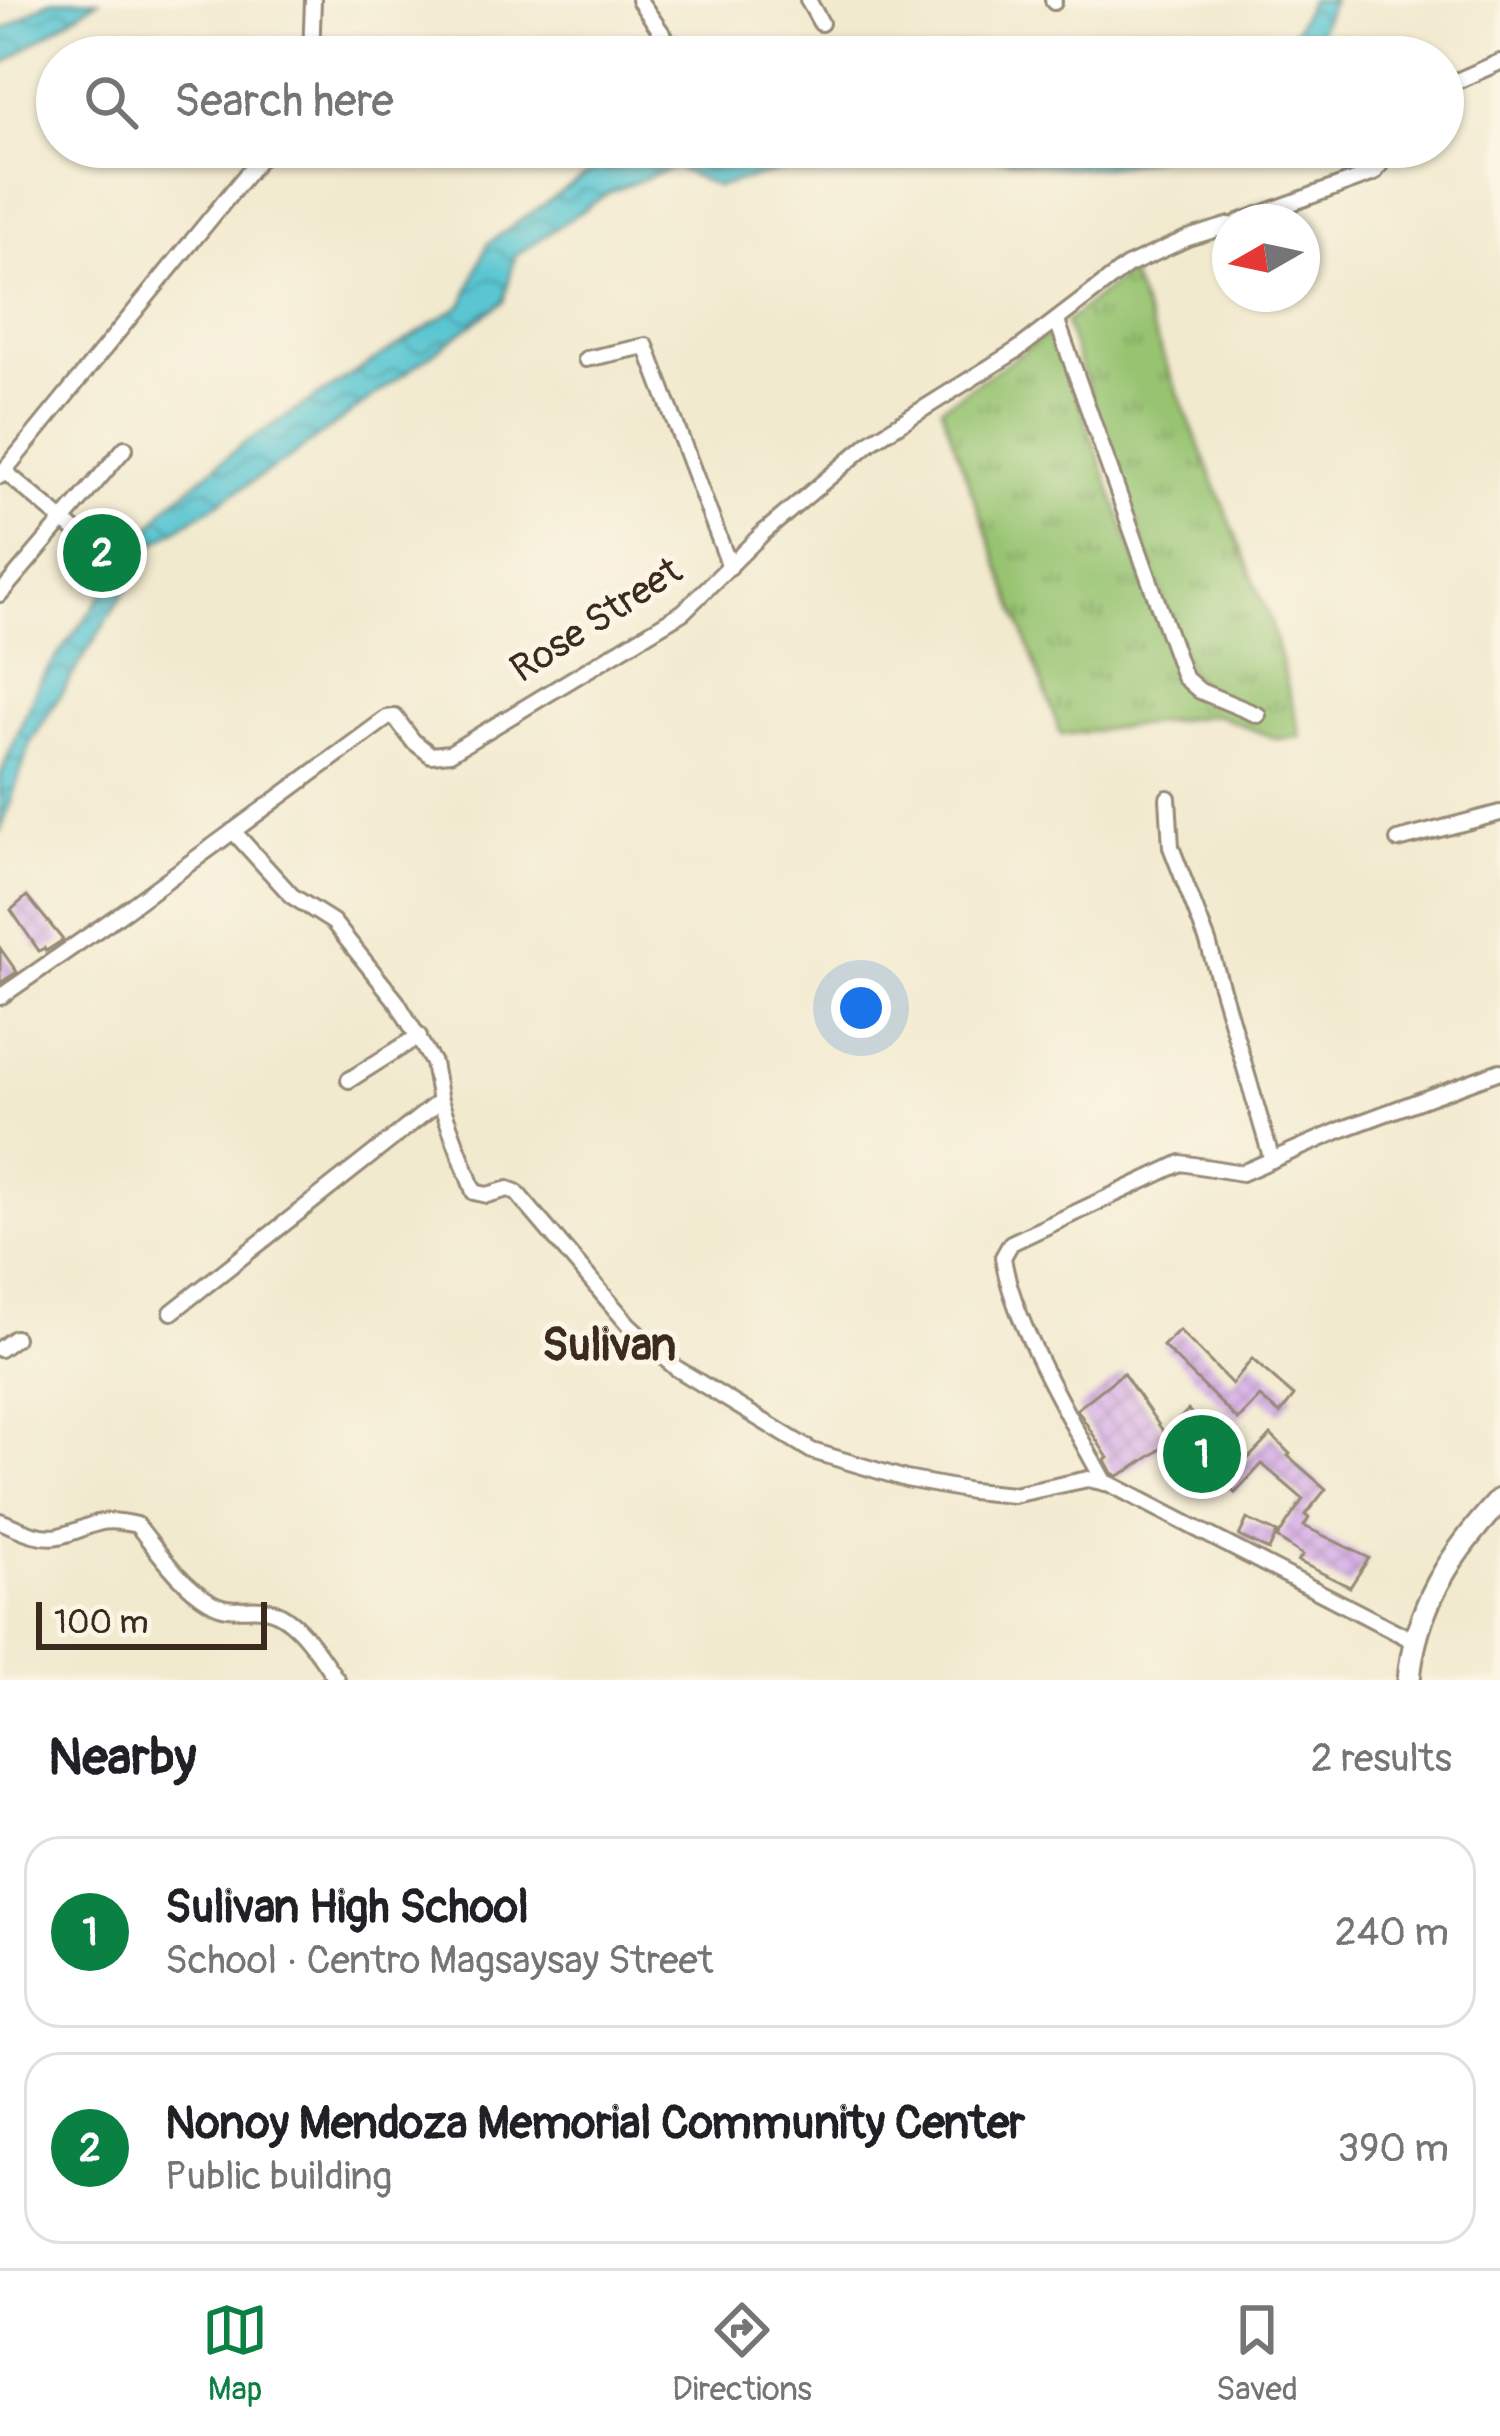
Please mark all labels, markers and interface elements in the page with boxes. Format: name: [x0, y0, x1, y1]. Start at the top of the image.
search box: [36, 36, 1464, 168]
icon: search: [78, 69, 144, 135]
text: Search here: [174, 74, 394, 130]
north arrow: [1212, 204, 1320, 312]
pin: 2: [63, 508, 141, 598]
street label: Rose Street: [501, 546, 691, 693]
your location: [831, 978, 891, 1038]
district label: Sulivan: [542, 1318, 676, 1374]
pin: 1: [1163, 1409, 1241, 1499]
scale bar: [36, 1596, 267, 1649]
text: 100 m: [54, 1602, 148, 1643]
text: Nearby: [48, 1726, 196, 1790]
text: 2 results: [1311, 1734, 1452, 1783]
text: Sulivan High School: [165, 1880, 529, 1936]
text: 1: [82, 1908, 98, 1957]
text: 240 m: [1335, 1908, 1449, 1957]
text: School · Centro Magsaysay Street: [165, 1936, 714, 1985]
text: Nonoy Mendoza Memorial Community Center: [165, 2096, 1025, 2152]
text: 2: [79, 2124, 101, 2173]
text: 390 m: [1337, 2124, 1449, 2173]
text: Public building: [165, 2152, 392, 2201]
tab: Map: [202, 2297, 268, 2410]
tab: Directions: [672, 2297, 812, 2410]
tab: Saved: [1216, 2297, 1298, 2410]

